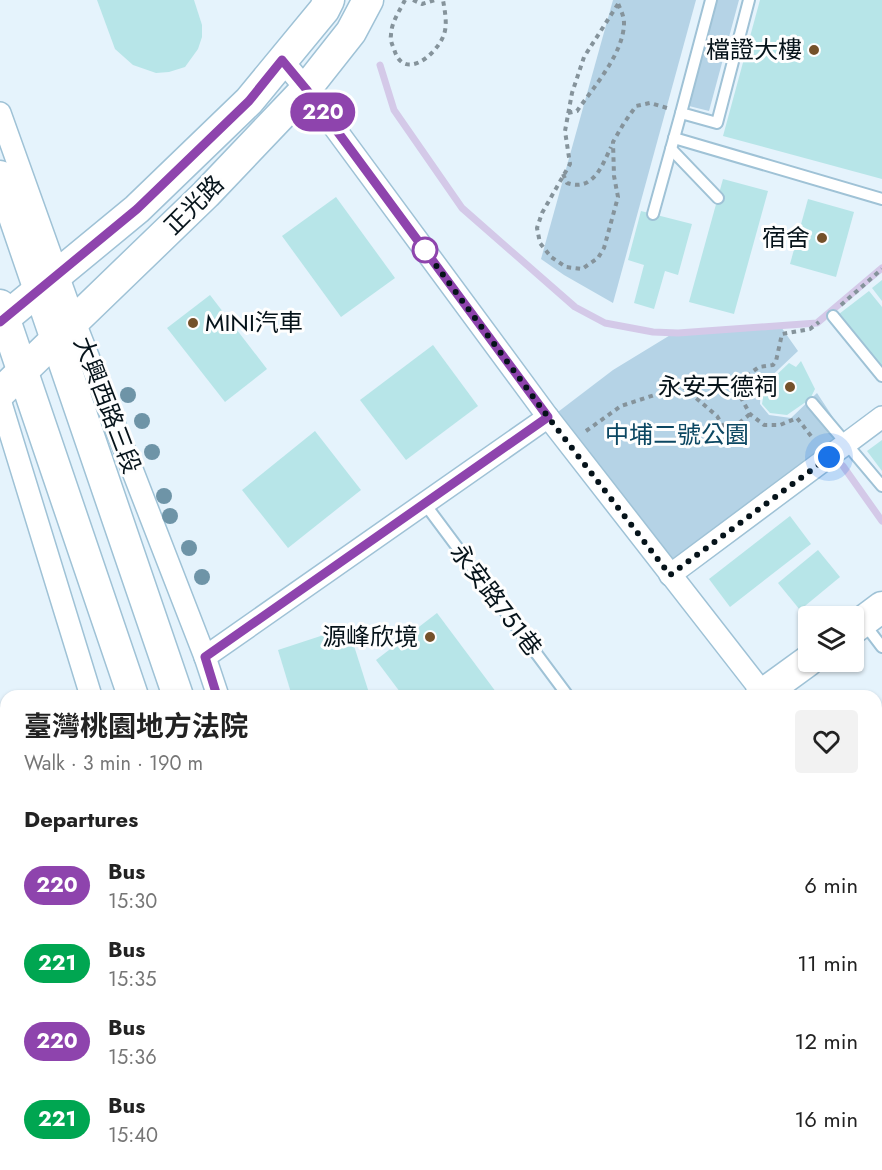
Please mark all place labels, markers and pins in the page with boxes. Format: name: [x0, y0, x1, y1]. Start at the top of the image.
place label: 檔證大樓: [706, 32, 802, 67]
marker: 檔證大樓: [807, 43, 821, 57]
place label: 宿舍: [762, 220, 810, 255]
marker: 宿舍: [815, 231, 829, 245]
unlabelled marker: [412, 237, 438, 263]
place label: MINI汽車: [205, 305, 303, 340]
marker: MINI汽車: [186, 316, 200, 330]
place label: 永安天德祠: [658, 369, 778, 404]
marker: 永安天德祠: [783, 380, 797, 394]
place label: 源峰欣境: [322, 619, 418, 654]
marker: 源峰欣境: [423, 630, 437, 644]

